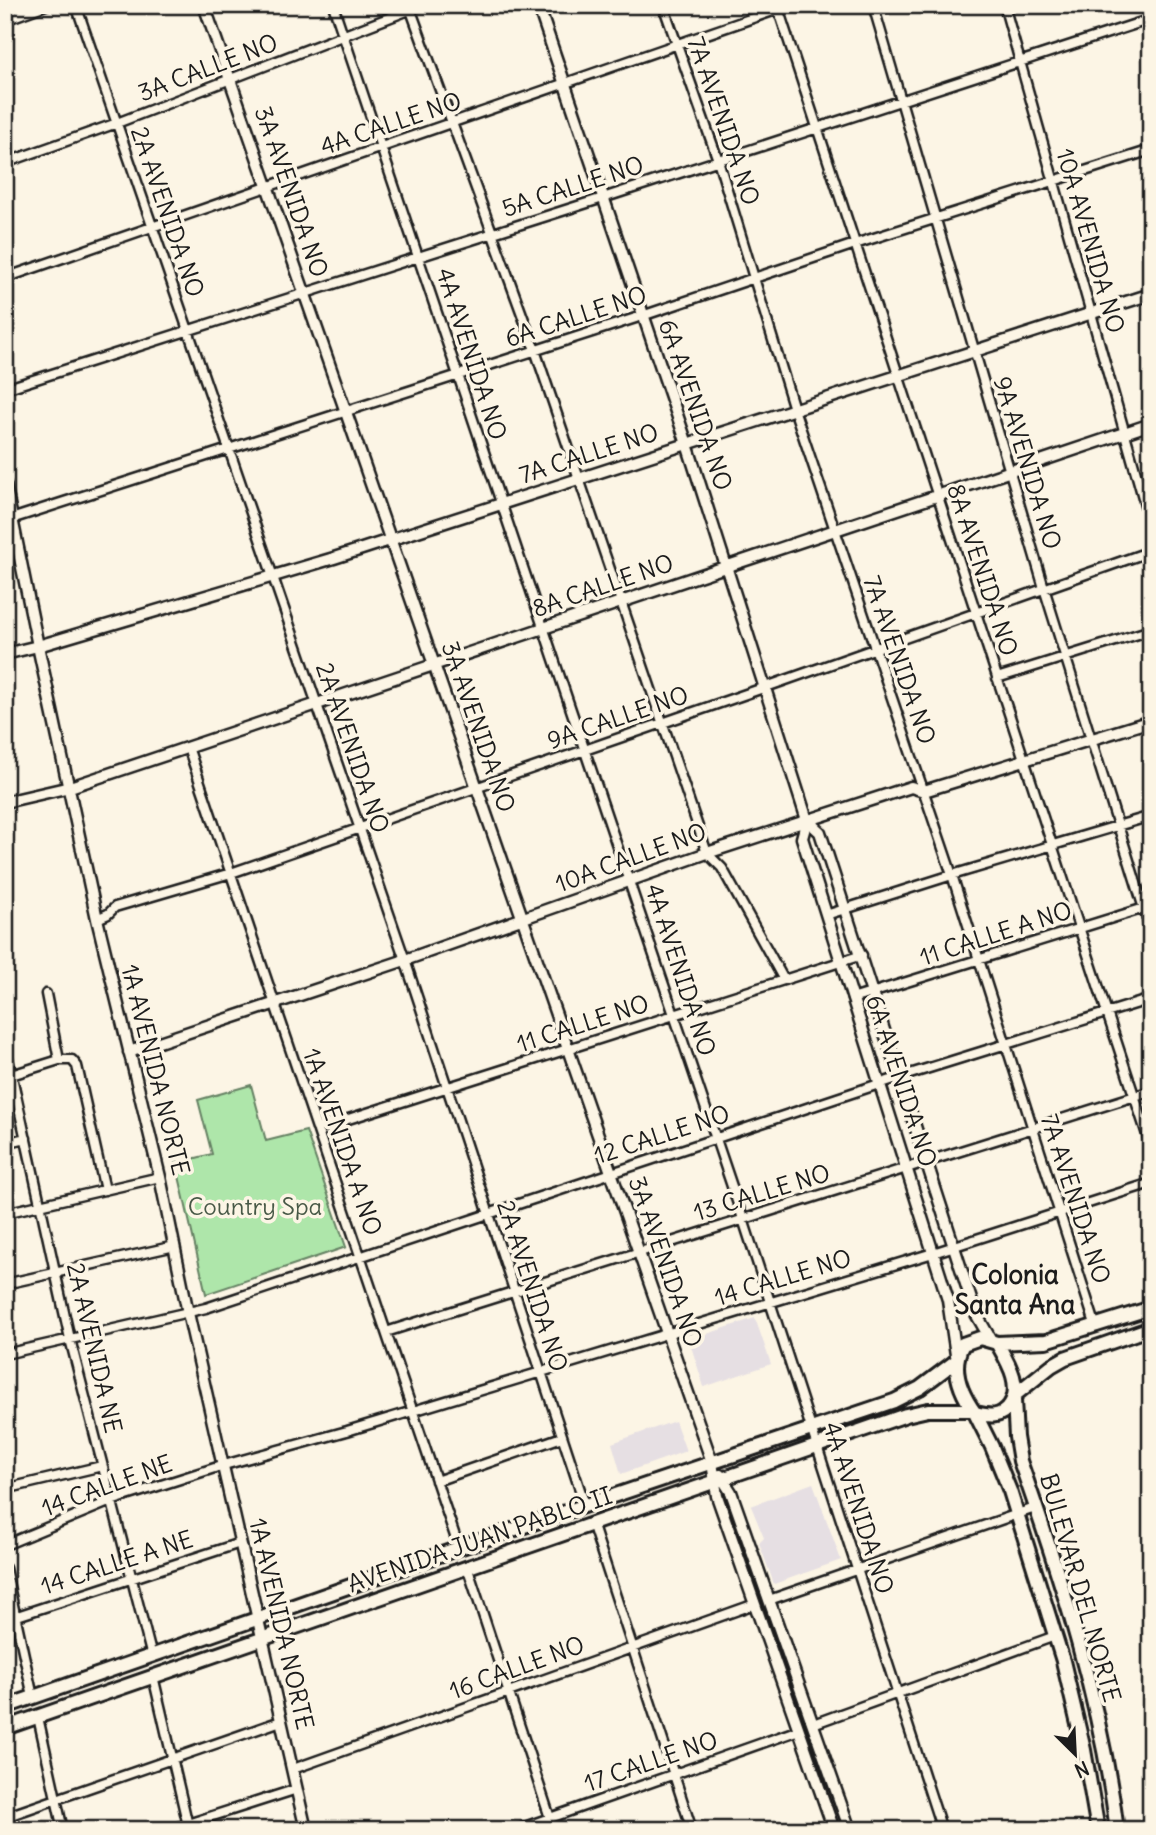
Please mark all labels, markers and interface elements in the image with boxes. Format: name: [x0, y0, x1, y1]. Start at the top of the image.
street label: 3A CALLE NO: [134, 27, 282, 107]
street label: 7A AVENIDA NO: [681, 32, 767, 209]
street label: 4A CALLE NO: [316, 85, 465, 161]
street label: 3A AVENIDA NO: [249, 102, 335, 281]
street label: 2A AVENIDA NO: [125, 122, 211, 301]
street label: 10A AVENIDA NO: [1050, 145, 1132, 336]
street label: 5A CALLE NO: [498, 149, 647, 223]
street label: 4A AVENIDA NO: [430, 264, 514, 444]
street label: 6A CALLE NO: [501, 279, 650, 353]
street label: 6A AVENIDA NO: [653, 315, 739, 494]
street label: 9A AVENIDA NO: [987, 373, 1068, 553]
street label: 7A CALLE NO: [515, 416, 662, 490]
street label: 8A AVENIDA NO: [941, 480, 1025, 659]
street label: 8A CALLE NO: [528, 547, 677, 623]
street label: 7A AVENIDA NO: [857, 571, 943, 748]
street label: 3A AVENIDA NO: [436, 637, 522, 816]
street label: 2A AVENIDA NO: [310, 658, 396, 837]
street label: 9A CALLE NO: [543, 679, 692, 755]
street label: 10A CALLE NO: [551, 816, 710, 898]
street label: 4A AVENIDA NO: [639, 880, 723, 1060]
street label: 11 CALLE A NO: [916, 894, 1076, 972]
street label: 1A AVENIDA NORTE: [115, 961, 197, 1178]
street label: 11 CALLE NO: [513, 988, 653, 1058]
street label: 6A AVENIDA NO: [860, 991, 944, 1170]
street label: 1A AVENIDA A NO: [297, 1044, 389, 1239]
street label: 12 CALLE NO: [590, 1098, 733, 1170]
street label: 7A AVENIDA NO: [1034, 1110, 1117, 1287]
street label: 13 CALLE NO: [690, 1157, 834, 1227]
street label: 3A AVENIDA NO: [623, 1172, 709, 1351]
park label: Country Spa: [188, 1191, 322, 1221]
street label: 2A AVENIDA NO: [491, 1196, 575, 1375]
street label: 14 CALLE NO: [711, 1242, 855, 1312]
district label: Colonia Santa Ana: [955, 1258, 1075, 1321]
street label: 2A AVENIDA NE: [61, 1260, 129, 1436]
street label: 4A AVENIDA NO: [817, 1418, 901, 1598]
street label: 14 CALLE NE: [37, 1448, 176, 1523]
street label: BULEVAR DEL NORTE: [1034, 1470, 1128, 1706]
street label: AVENIDA JUAN PABLO II: [343, 1480, 616, 1598]
street label: 1A AVENIDA NORTE: [243, 1515, 321, 1732]
street label: 14 CALLE A NE: [37, 1523, 196, 1601]
street label: 16 CALLE NO: [445, 1629, 588, 1705]
north arrow: [1040, 1720, 1110, 1790]
street label: 17 CALLE NO: [580, 1724, 721, 1798]
text: N: [1071, 1756, 1093, 1783]

